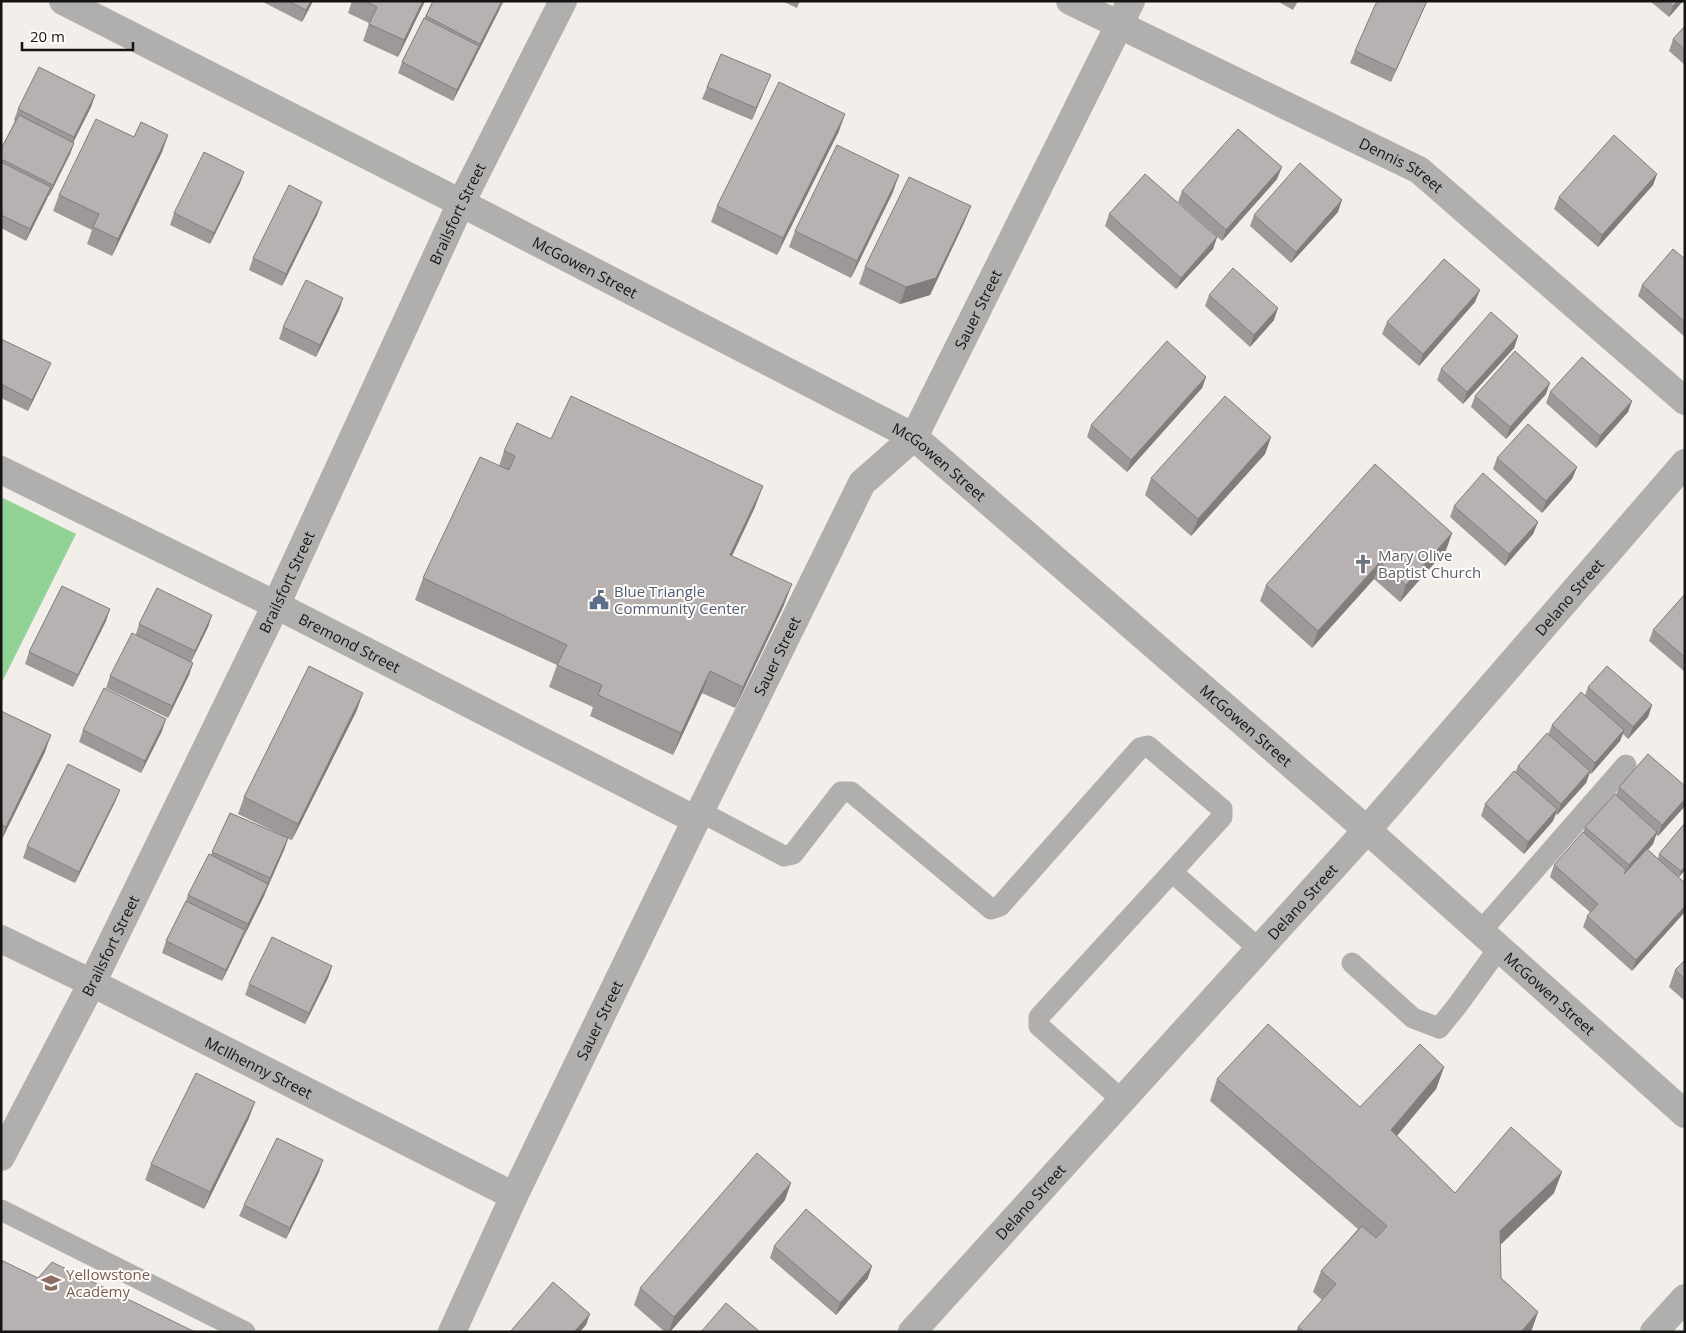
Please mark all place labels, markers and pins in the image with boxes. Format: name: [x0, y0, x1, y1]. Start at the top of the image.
place label: Mary Olive Baptist Church: [1378, 545, 1481, 582]
church icon: Mary Olive Baptist Church: [1352, 553, 1374, 575]
place label: Blue Triangle Community Center: [614, 581, 746, 618]
public building icon: Blue Triangle Community Center: [588, 589, 610, 611]
place label: Yellowstone Academy: [66, 1264, 150, 1301]
school or university icon: Yellowstone Academy: [40, 1272, 62, 1294]

